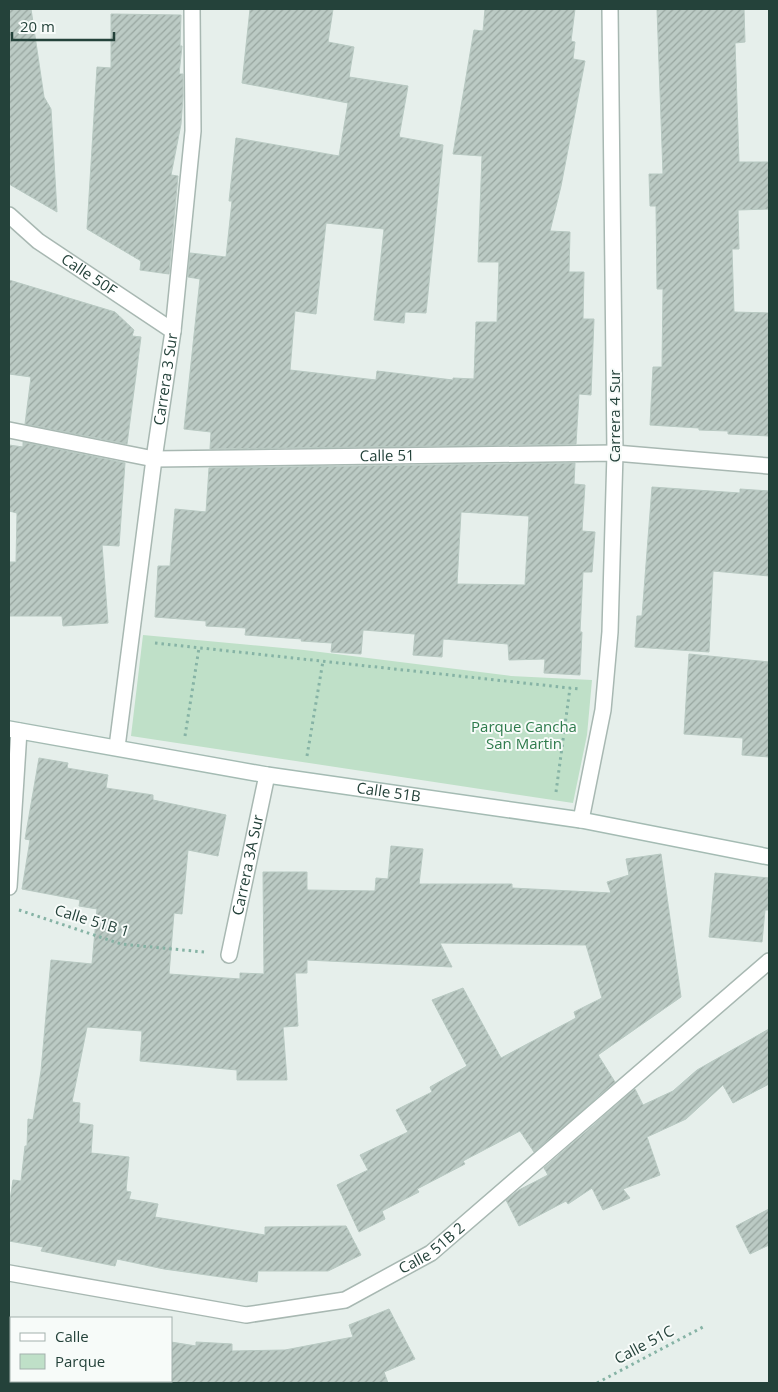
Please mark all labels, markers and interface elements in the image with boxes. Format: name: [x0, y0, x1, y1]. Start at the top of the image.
scale bar: [12, 10, 115, 42]
text: 20 m: [20, 16, 55, 36]
street label: Calle 50F: [58, 248, 121, 300]
street label: Carrera 3 Sur: [148, 332, 182, 427]
street label: Carrera 4 Sur: [604, 370, 624, 462]
street label: Calle 51: [360, 445, 415, 465]
park label: Parque Cancha San Martin: [471, 716, 577, 753]
street label: Calle 51B: [355, 777, 422, 806]
street label: Carrera 3A Sur: [227, 813, 267, 917]
street label: Calle 51B 1: [53, 899, 132, 941]
street label: Calle 51B 2: [395, 1217, 468, 1278]
legend: [10, 1317, 172, 1382]
street label: Calle 51C: [610, 1320, 677, 1368]
text: Calle: [55, 1326, 89, 1346]
text: Parque: [55, 1351, 105, 1371]

